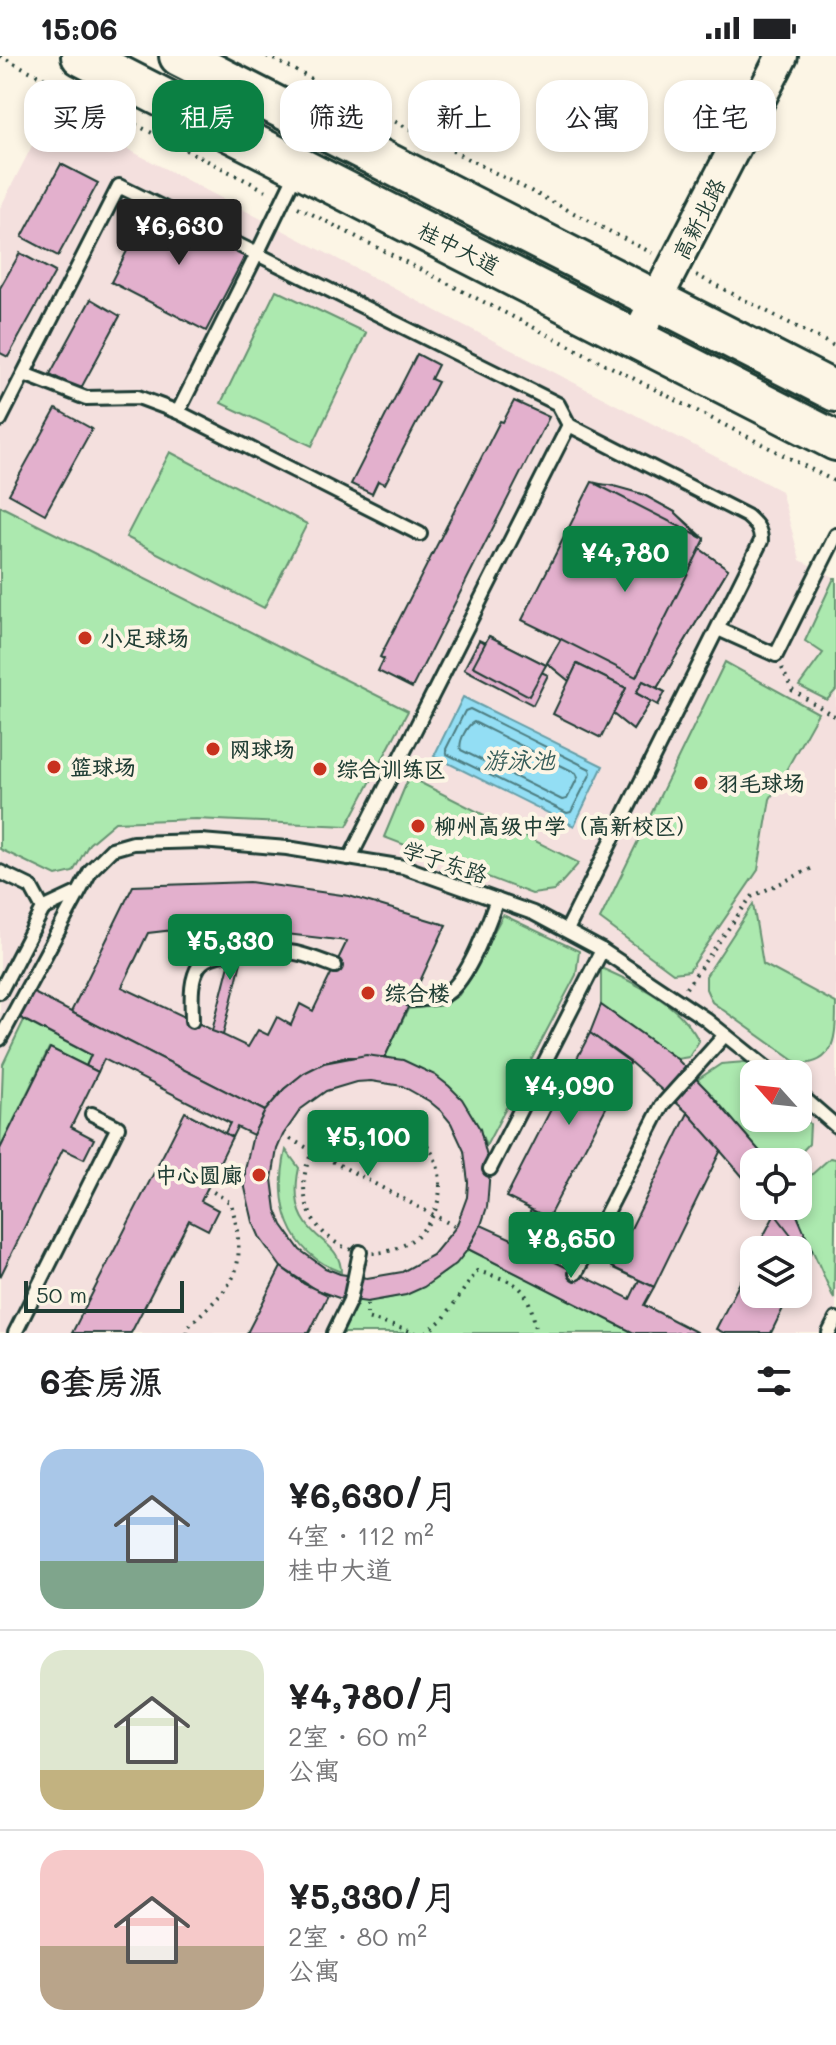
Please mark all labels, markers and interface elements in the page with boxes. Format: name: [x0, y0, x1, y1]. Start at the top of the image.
text: 15:06: [40, 8, 118, 48]
chip: 买房: [24, 80, 136, 152]
chip: 租房: [152, 80, 264, 152]
chip: 筛选: [280, 80, 392, 152]
chip: 新上: [408, 80, 520, 152]
chip: 公寓: [536, 80, 648, 152]
chip: 住宅: [664, 80, 776, 152]
street label: 高新北路: [666, 173, 731, 265]
pin: ¥6,630: [114, 199, 244, 267]
text: ¥6,630: [135, 208, 223, 242]
street label: 桂中大道: [413, 215, 505, 280]
pin: ¥4,780: [560, 526, 690, 594]
text: ¥4,780: [581, 535, 669, 569]
place label: 小足球场: [101, 623, 189, 652]
marker: 小足球场: [76, 629, 94, 647]
place label: 网球场: [229, 734, 295, 763]
marker: 网球场: [204, 740, 222, 758]
water label: 游泳池: [483, 744, 556, 775]
place label: 篮球场: [70, 752, 136, 781]
place label: 综合训练区: [336, 754, 446, 783]
marker: 篮球场: [45, 758, 63, 776]
marker: 综合训练区: [311, 760, 329, 778]
place label: 羽毛球场: [717, 768, 805, 797]
marker: 羽毛球场: [692, 774, 710, 792]
place label: 柳州高级中学（高新校区）: [434, 811, 698, 840]
marker: 柳州高级中学（高新校区）: [409, 817, 427, 835]
street label: 学子东路: [399, 834, 491, 889]
pin: ¥5,330: [165, 914, 295, 982]
text: ¥5,330: [186, 923, 274, 957]
place label: 综合楼: [384, 978, 450, 1007]
marker: 综合楼: [359, 984, 377, 1002]
pin: ¥4,090: [504, 1059, 634, 1127]
north arrow: [740, 1060, 812, 1132]
map controls: [740, 1060, 812, 1308]
text: ¥4,090: [524, 1068, 614, 1102]
pin: ¥5,100: [303, 1110, 433, 1178]
text: ¥5,100: [325, 1119, 411, 1153]
button: locate: [740, 1148, 812, 1220]
place label: 中心圆廊: [155, 1160, 243, 1189]
marker: 中心圆廊: [250, 1166, 268, 1184]
pin: ¥8,650: [506, 1212, 636, 1280]
text: ¥8,650: [527, 1221, 615, 1255]
button: layers: [740, 1236, 812, 1308]
scale bar: [24, 1277, 184, 1313]
text: 50 m: [36, 1280, 87, 1309]
text: 6套房源: [40, 1358, 163, 1403]
icon: filters: [752, 1359, 796, 1403]
text: ¥6,630/月: [288, 1472, 458, 1517]
icon: home: [104, 1481, 200, 1577]
text: 4室 · 112 m²: [288, 1518, 434, 1552]
text: 桂中大道: [288, 1552, 392, 1586]
text: ¥4,780/月: [288, 1673, 458, 1718]
icon: home: [104, 1682, 200, 1778]
text: 2室 · 60 m²: [288, 1719, 427, 1753]
text: 公寓: [288, 1753, 340, 1787]
text: ¥5,330/月: [288, 1873, 457, 1918]
icon: home: [104, 1882, 200, 1978]
text: 2室 · 80 m²: [288, 1919, 427, 1953]
text: 公寓: [288, 1953, 340, 1987]

